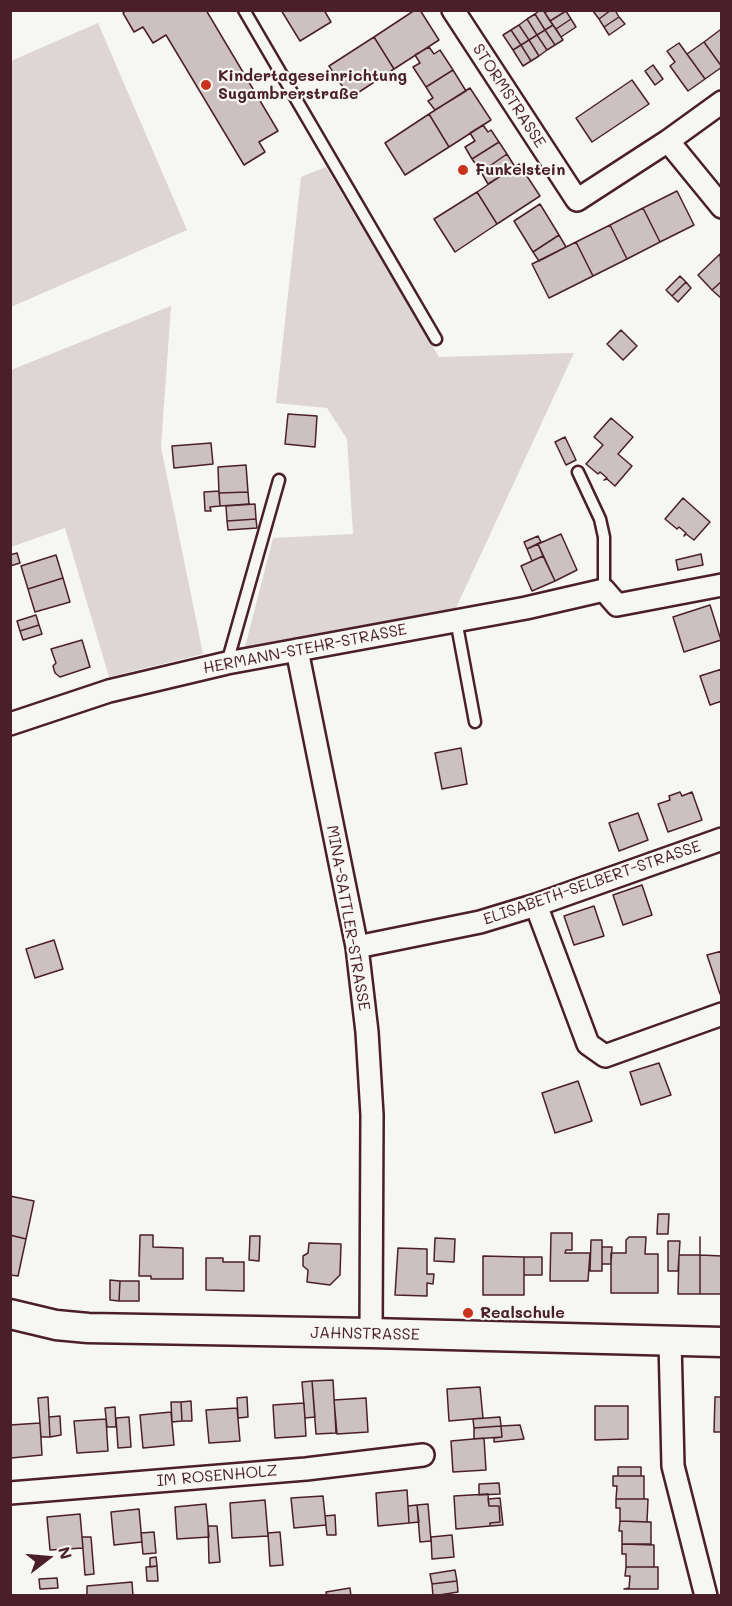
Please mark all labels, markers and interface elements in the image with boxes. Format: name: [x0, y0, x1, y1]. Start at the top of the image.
street label: STORMSTRASSE: [468, 40, 550, 152]
place label: Kindertageseinrichtung Sugambrerstraße: [218, 66, 407, 104]
marker: Kindertageseinrichtung Sugambrerstraße: [199, 78, 213, 92]
place label: Funkelstein: [475, 160, 565, 180]
marker: Funkelstein: [456, 163, 470, 177]
street label: HERMANN-STEHR-STRASSE: [202, 620, 408, 678]
street label: MINA-SATTLER-STRASSE: [322, 824, 374, 1012]
street label: ELISABETH-SELBERT-STRASSE: [481, 837, 703, 929]
place label: Realschule: [480, 1303, 565, 1323]
marker: Realschule: [461, 1306, 475, 1320]
street label: JAHNSTRASSE: [310, 1323, 420, 1345]
street label: IM ROSENHOLZ: [156, 1461, 278, 1491]
north arrow: [18, 1528, 78, 1588]
text: N: [54, 1544, 78, 1562]

